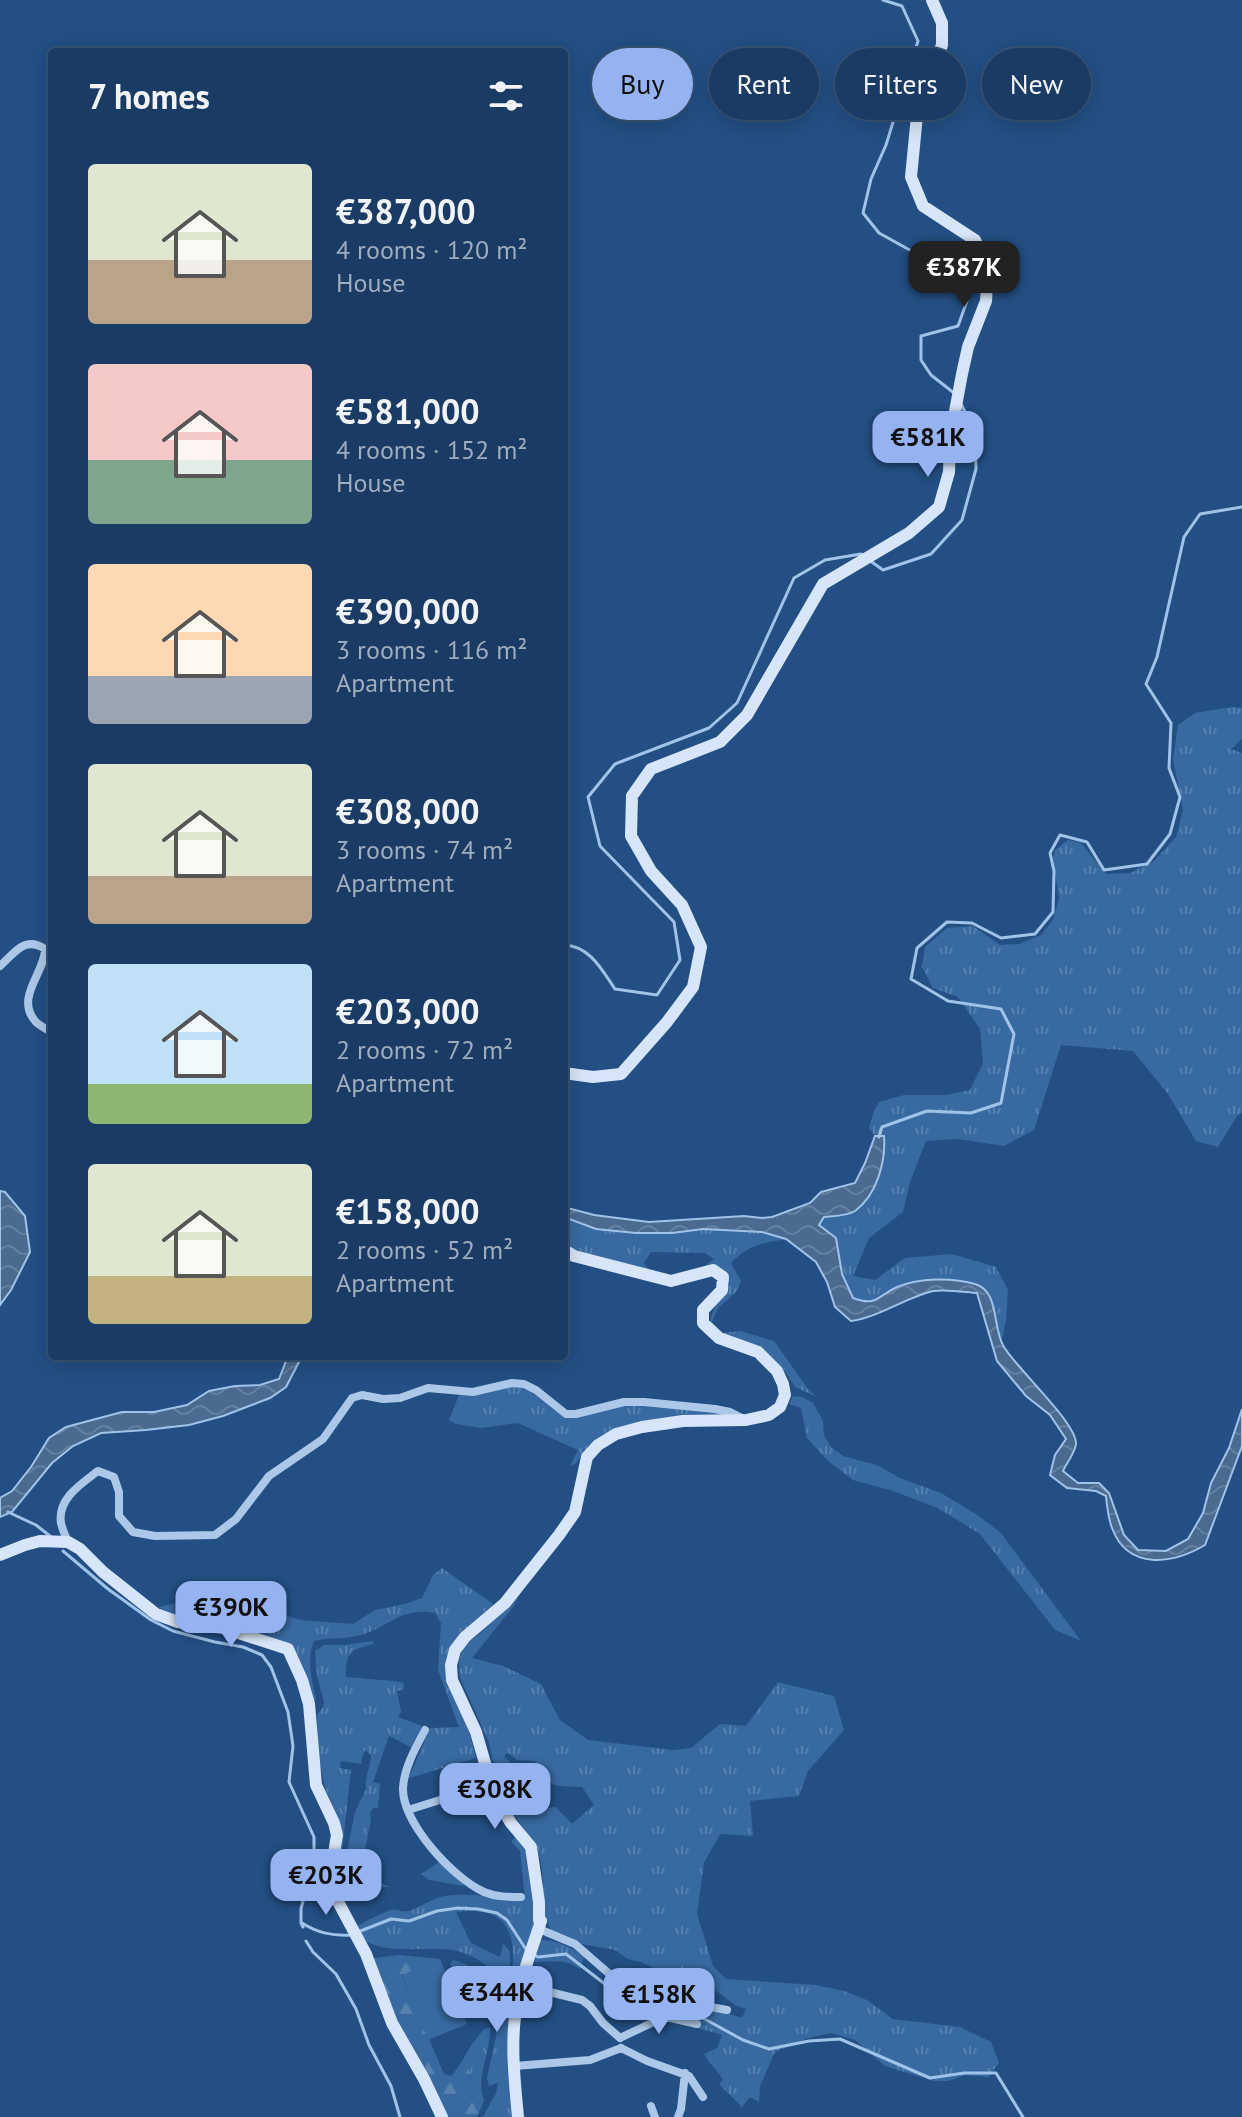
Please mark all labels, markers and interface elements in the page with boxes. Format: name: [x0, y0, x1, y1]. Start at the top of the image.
chip: Buy: [592, 48, 693, 120]
chip: Rent: [709, 48, 819, 120]
chip: Filters: [835, 48, 966, 120]
chip: New: [982, 48, 1091, 120]
text: 7 homes: [88, 74, 210, 118]
icon: filters: [484, 74, 528, 118]
text: €387,000: [336, 189, 475, 233]
icon: home: [152, 196, 248, 292]
text: 4 rooms · 120 m²: [336, 233, 528, 266]
pin: €387K: [908, 241, 1020, 309]
text: €387K: [926, 250, 1002, 283]
text: House: [336, 266, 406, 299]
text: €581,000: [336, 389, 480, 433]
icon: home: [152, 396, 248, 492]
pin: €581K: [872, 411, 984, 479]
text: €581K: [890, 420, 966, 453]
text: 4 rooms · 152 m²: [336, 433, 528, 466]
text: House: [336, 466, 406, 499]
text: €390,000: [336, 589, 480, 633]
icon: home: [152, 596, 248, 692]
text: 3 rooms · 116 m²: [336, 633, 528, 666]
text: Apartment: [336, 666, 454, 699]
text: €308,000: [336, 789, 480, 833]
icon: home: [152, 796, 248, 892]
text: 3 rooms · 74 m²: [336, 833, 513, 866]
text: Apartment: [336, 866, 454, 899]
text: €203,000: [336, 989, 480, 1033]
icon: home: [152, 996, 248, 1092]
text: 2 rooms · 72 m²: [336, 1033, 513, 1066]
text: Apartment: [336, 1066, 454, 1099]
text: €158,000: [336, 1189, 480, 1233]
icon: home: [152, 1196, 248, 1292]
text: 2 rooms · 52 m²: [336, 1233, 513, 1266]
text: Apartment: [336, 1266, 454, 1299]
pin: €390K: [175, 1581, 287, 1649]
text: €390K: [193, 1590, 269, 1623]
pin: €308K: [439, 1763, 551, 1831]
text: €308K: [457, 1772, 533, 1805]
pin: €203K: [270, 1849, 382, 1917]
text: €203K: [288, 1858, 364, 1891]
pin: €344K: [441, 1966, 553, 2034]
pin: €158K: [603, 1968, 715, 2036]
text: €344K: [459, 1975, 535, 2008]
text: €158K: [621, 1977, 697, 2010]

